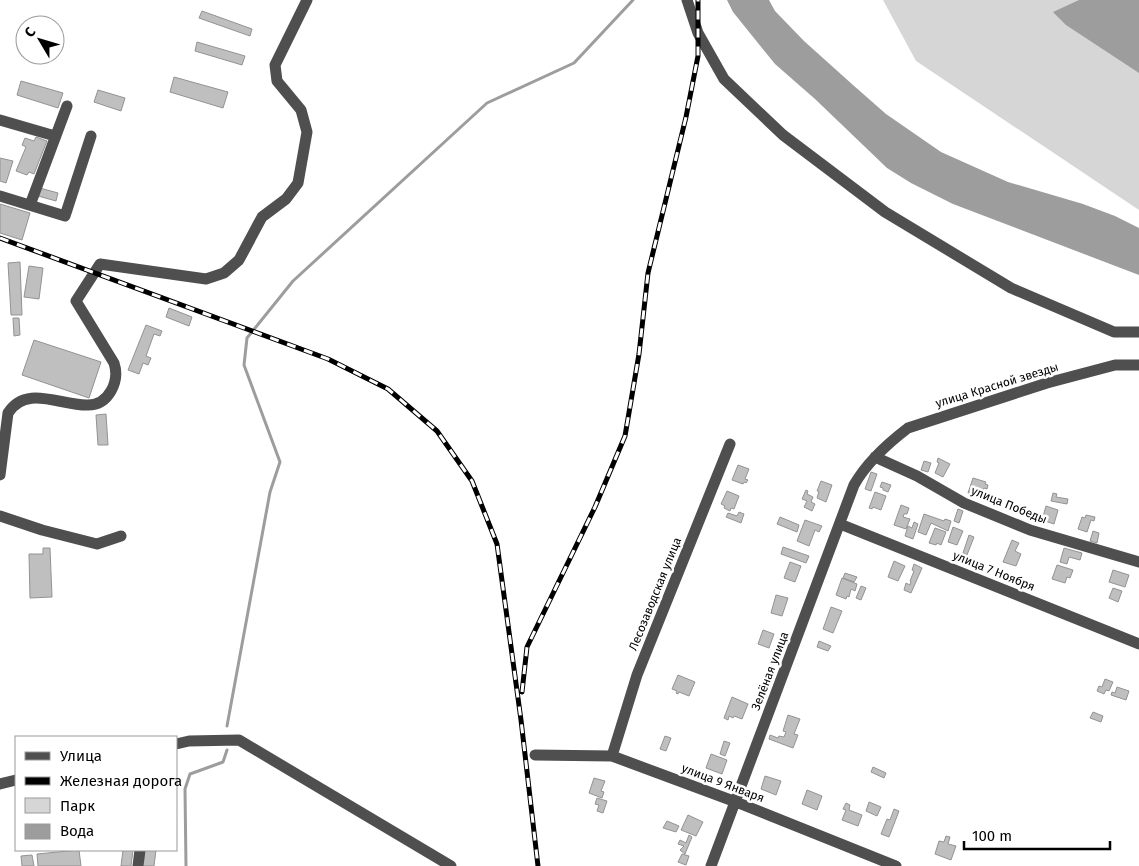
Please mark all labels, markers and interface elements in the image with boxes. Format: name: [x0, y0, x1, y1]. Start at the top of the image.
north arrow: [15, 15, 65, 65]
text: С: [21, 24, 39, 41]
street label: улица Красной звезды: [934, 360, 1060, 410]
street label: улица Победы: [969, 483, 1049, 527]
street label: Лесозаводская улица: [626, 535, 684, 653]
street label: улица 7 Ноября: [951, 548, 1037, 594]
street label: Зелёная улица: [749, 630, 791, 712]
legend: [15, 736, 178, 851]
text: Улица: [60, 747, 102, 765]
street label: улица 9 Января: [680, 761, 766, 805]
text: Железная дорога: [60, 772, 182, 790]
text: Парк: [60, 797, 95, 815]
scale bar: [964, 818, 1110, 850]
text: Вода: [60, 822, 94, 840]
text: 100 m: [972, 827, 1012, 845]

